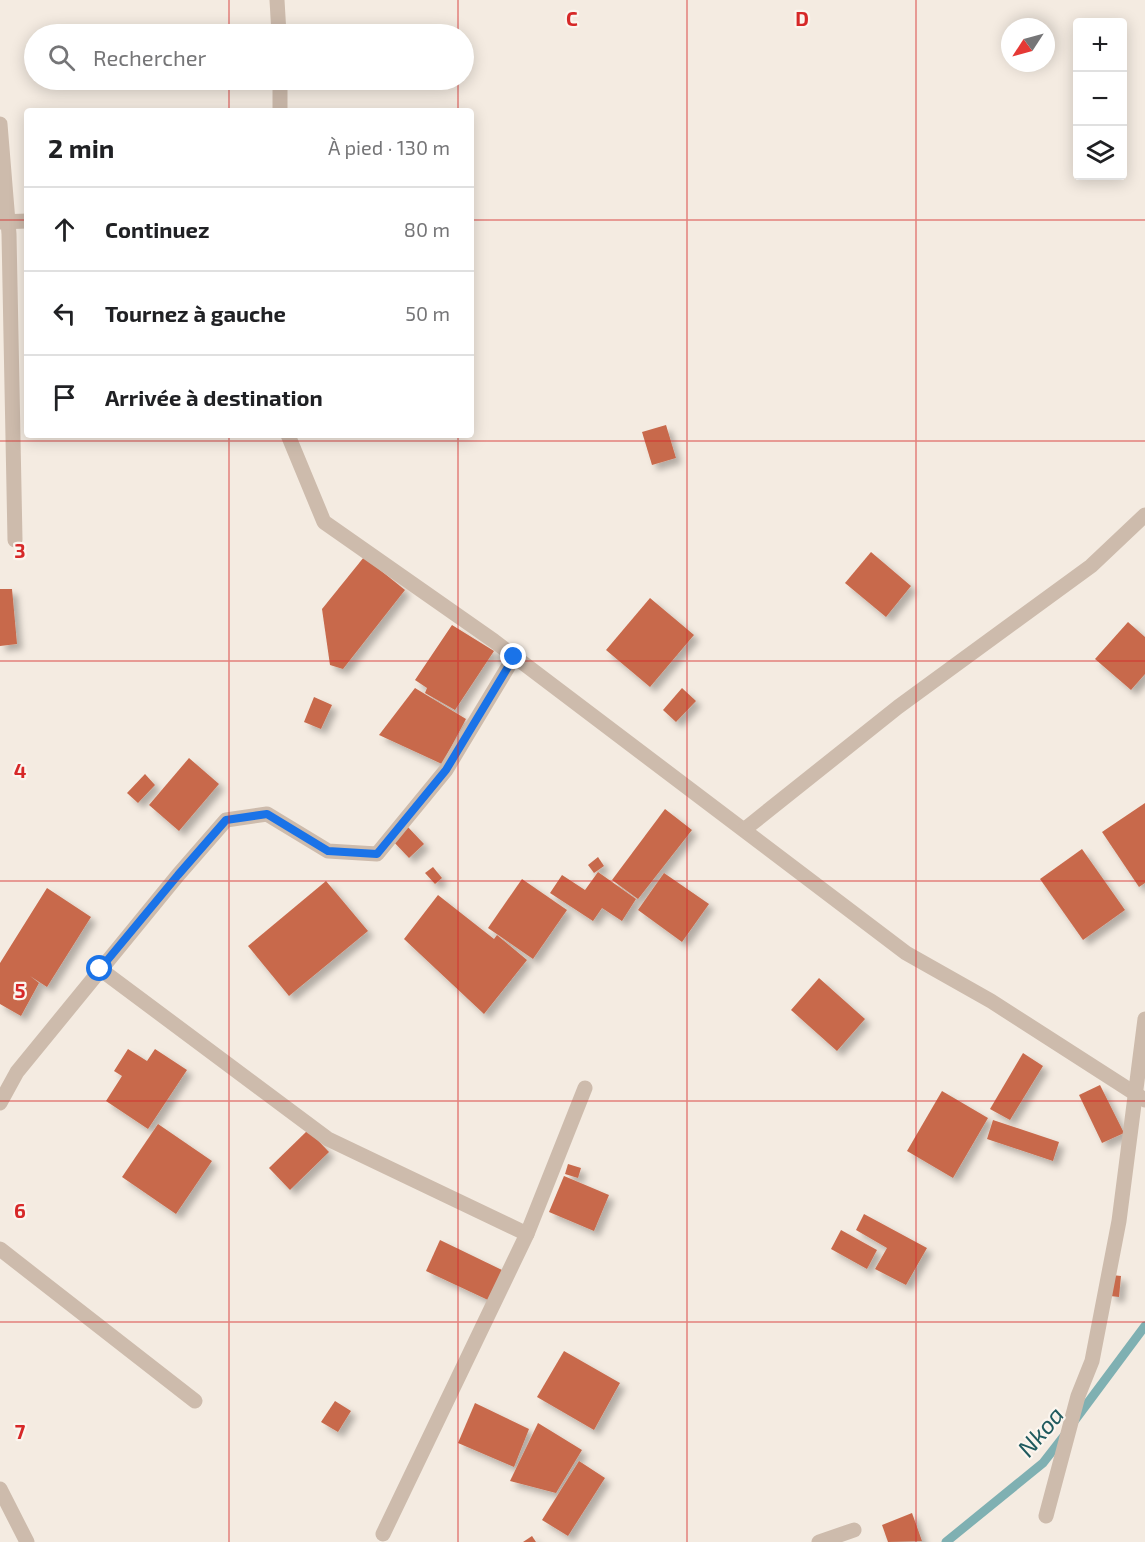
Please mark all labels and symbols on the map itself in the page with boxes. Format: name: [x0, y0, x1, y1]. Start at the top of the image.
text: C: [566, 6, 578, 30]
text: D: [795, 6, 809, 30]
north arrow: [1001, 18, 1055, 72]
text: 3: [14, 538, 26, 562]
route end: [500, 643, 526, 669]
text: 4: [14, 758, 27, 782]
route start: [86, 955, 112, 981]
text: 5: [14, 978, 26, 1002]
text: 6: [14, 1198, 26, 1222]
water label: Nkoa: [1011, 1400, 1069, 1462]
text: 7: [15, 1419, 26, 1443]

